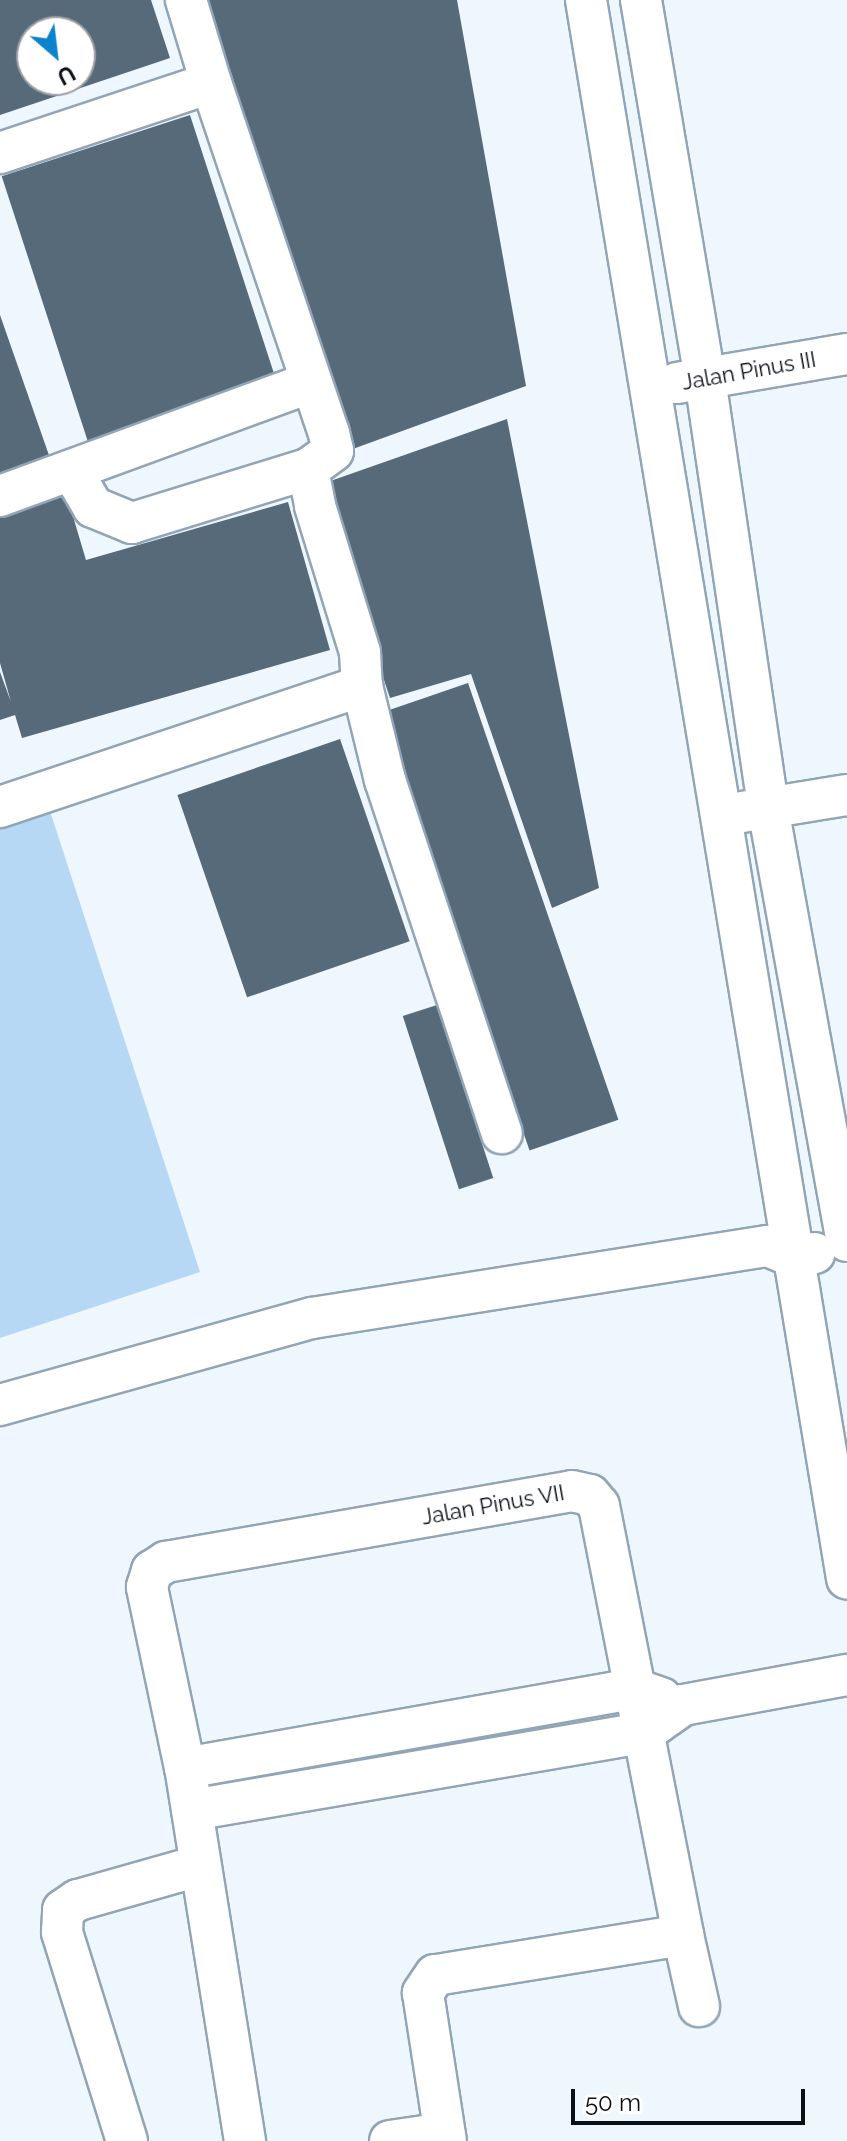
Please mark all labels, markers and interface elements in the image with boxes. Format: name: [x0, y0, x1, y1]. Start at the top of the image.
north arrow: [16, 16, 96, 96]
text: U: [53, 60, 80, 91]
street label: Jalan Pinus III: [680, 346, 818, 396]
street label: Jalan Pinus VII: [419, 1479, 567, 1531]
scale bar: [575, 2073, 809, 2123]
text: 50 m: [585, 2088, 641, 2117]

